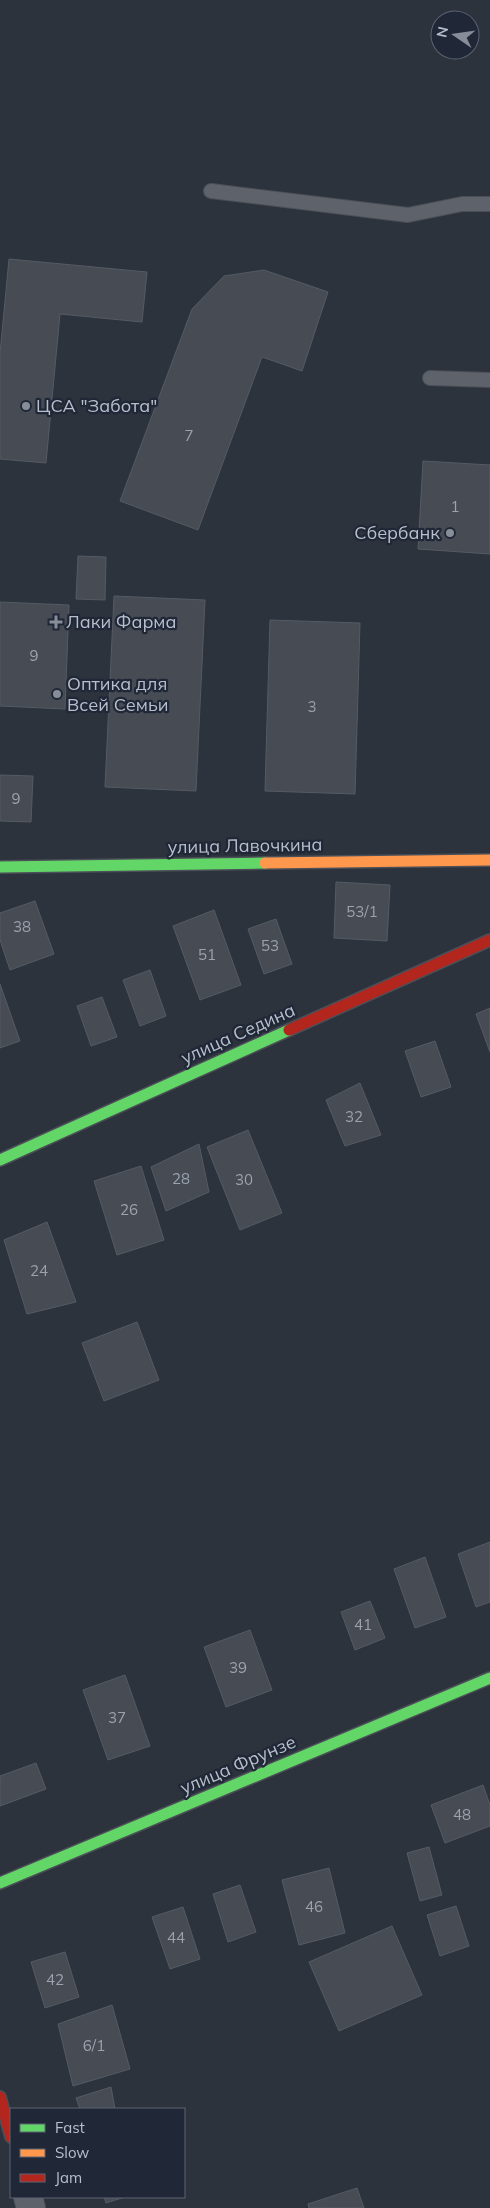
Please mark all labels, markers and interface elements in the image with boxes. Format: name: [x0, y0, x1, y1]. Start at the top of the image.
north arrow: [430, 10, 480, 60]
text: N: [432, 25, 452, 39]
place label: ЦСА "Забота": [36, 394, 157, 417]
marker: ЦСА "Забота": [20, 400, 32, 412]
house number: 7: [184, 426, 194, 445]
house number: 1: [450, 497, 460, 516]
place label: Сбербанк: [354, 521, 440, 544]
marker: Сбербанк: [444, 527, 456, 539]
place label: Лаки Фарма: [66, 610, 176, 633]
marker: Лаки Фарма: [50, 616, 62, 628]
house number: 9: [29, 646, 39, 665]
place label: Оптика для Всей Семьи: [67, 672, 169, 716]
marker: Оптика для Всей Семьи: [51, 688, 63, 700]
house number: 3: [307, 697, 317, 716]
house number: 9: [11, 789, 21, 808]
street label: улица Лавочкина: [167, 833, 322, 858]
house number: 53/1: [346, 902, 378, 921]
house number: 38: [13, 917, 31, 936]
house number: 53: [261, 936, 279, 955]
house number: 51: [198, 945, 216, 964]
street label: улица Седина: [177, 998, 299, 1069]
house number: 32: [345, 1107, 363, 1126]
house number: 28: [172, 1169, 190, 1188]
house number: 30: [235, 1170, 253, 1189]
house number: 26: [120, 1200, 138, 1219]
house number: 24: [30, 1261, 48, 1280]
house number: 41: [354, 1615, 372, 1634]
house number: 39: [229, 1658, 247, 1677]
house number: 37: [108, 1708, 126, 1727]
street label: улица Фрунзе: [177, 1730, 299, 1799]
house number: 48: [453, 1805, 471, 1824]
house number: 46: [305, 1897, 323, 1916]
house number: 44: [167, 1928, 185, 1947]
house number: 42: [46, 1970, 64, 1989]
house number: 6/1: [83, 2036, 105, 2055]
legend: [10, 2108, 185, 2198]
text: Fast: [55, 2118, 85, 2137]
text: Slow: [55, 2143, 89, 2162]
text: Jam: [55, 2168, 82, 2187]

